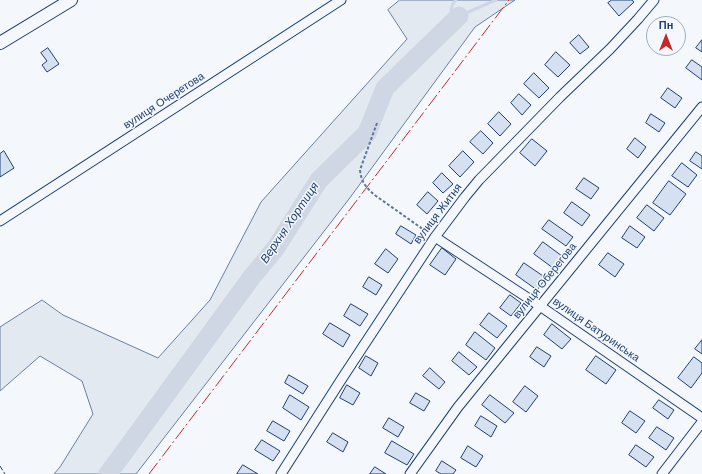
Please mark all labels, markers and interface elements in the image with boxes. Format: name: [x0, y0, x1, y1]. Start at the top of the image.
north arrow: [646, 16, 686, 56]
text: Пн: [659, 19, 673, 31]
street label: вулиця Очеретова: [121, 70, 207, 132]
water label: Верхня Хортиця: [258, 180, 322, 266]
street label: вулиця Житня: [411, 181, 465, 247]
street label: вулиця Оберегова: [510, 240, 580, 322]
street label: вулиця Батуринська: [550, 295, 642, 365]

